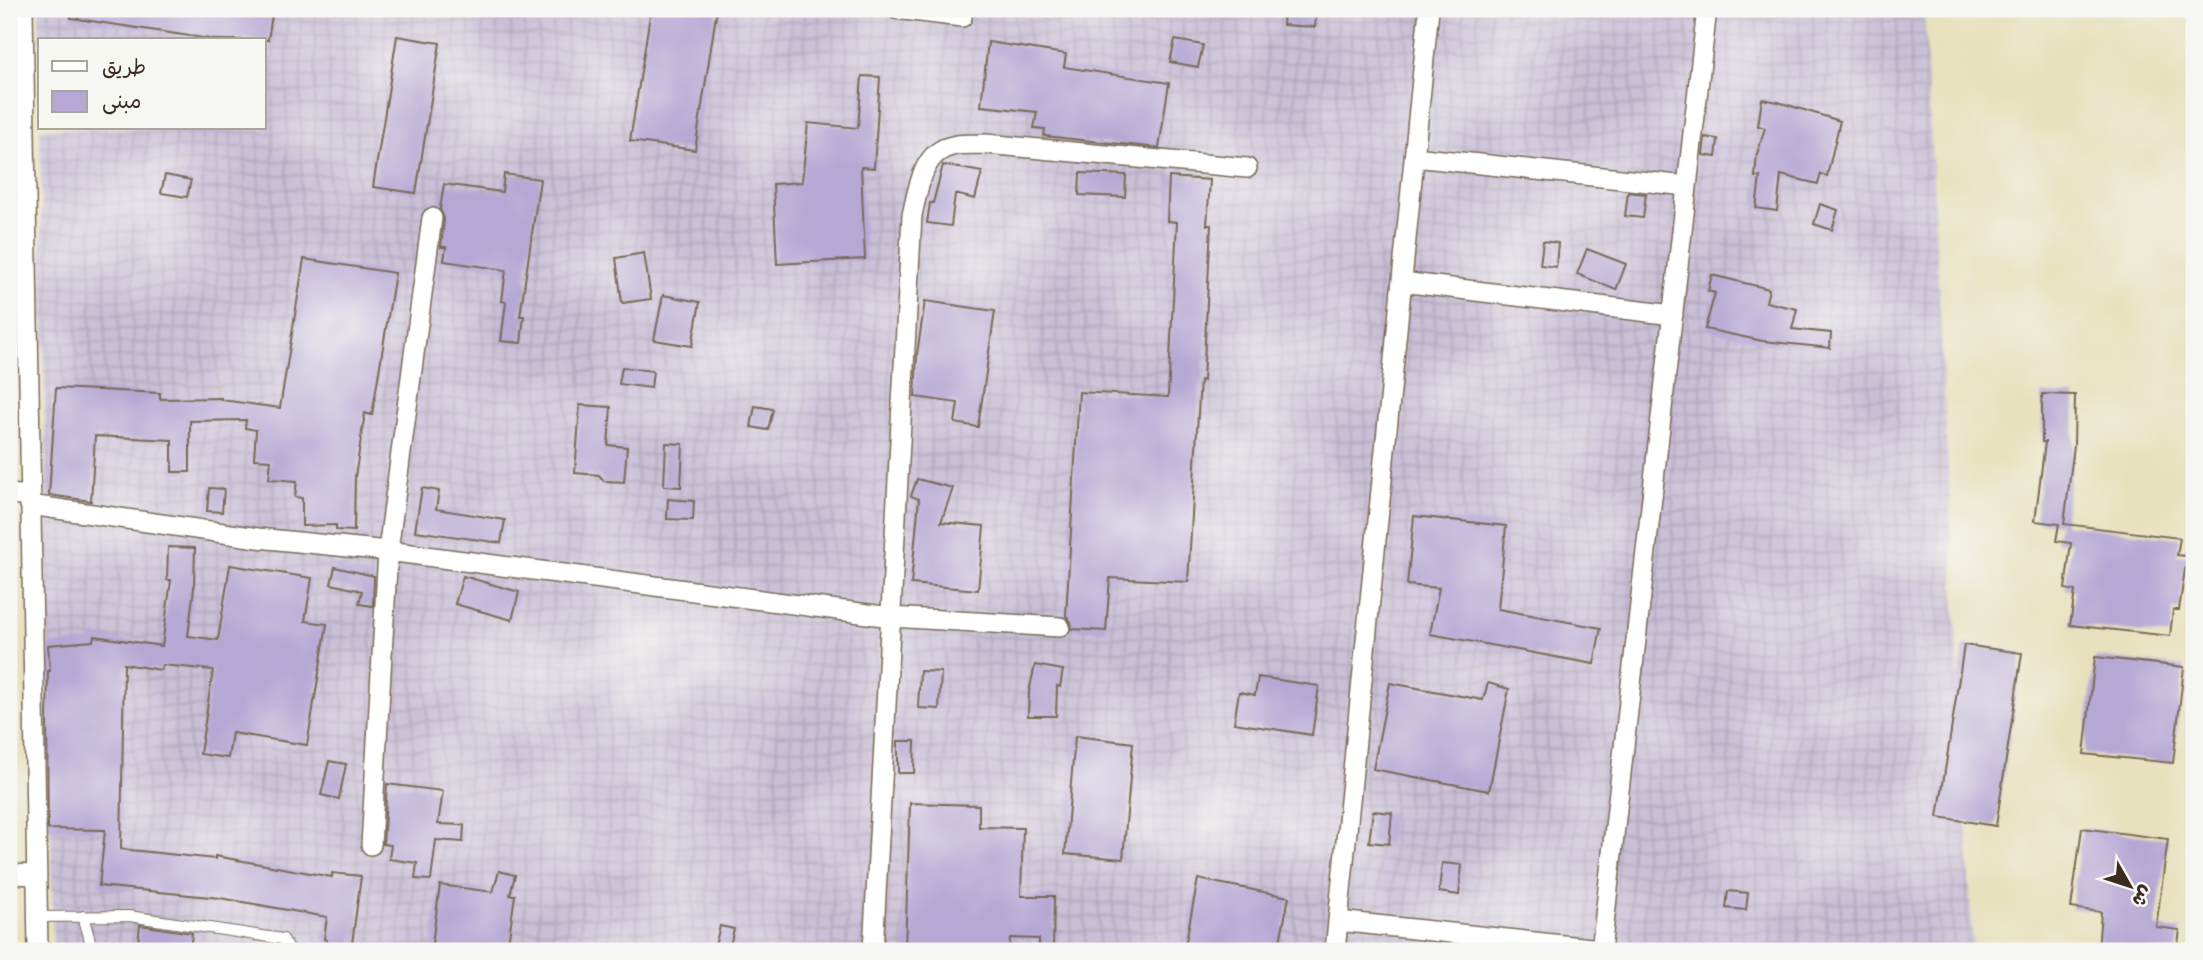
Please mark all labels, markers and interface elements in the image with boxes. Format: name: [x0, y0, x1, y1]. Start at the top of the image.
legend: [38, 38, 266, 130]
text: طريق: [102, 54, 146, 84]
text: مبنى: [102, 88, 141, 118]
north arrow: [2094, 852, 2164, 922]
text: ش: [2124, 879, 2158, 912]

